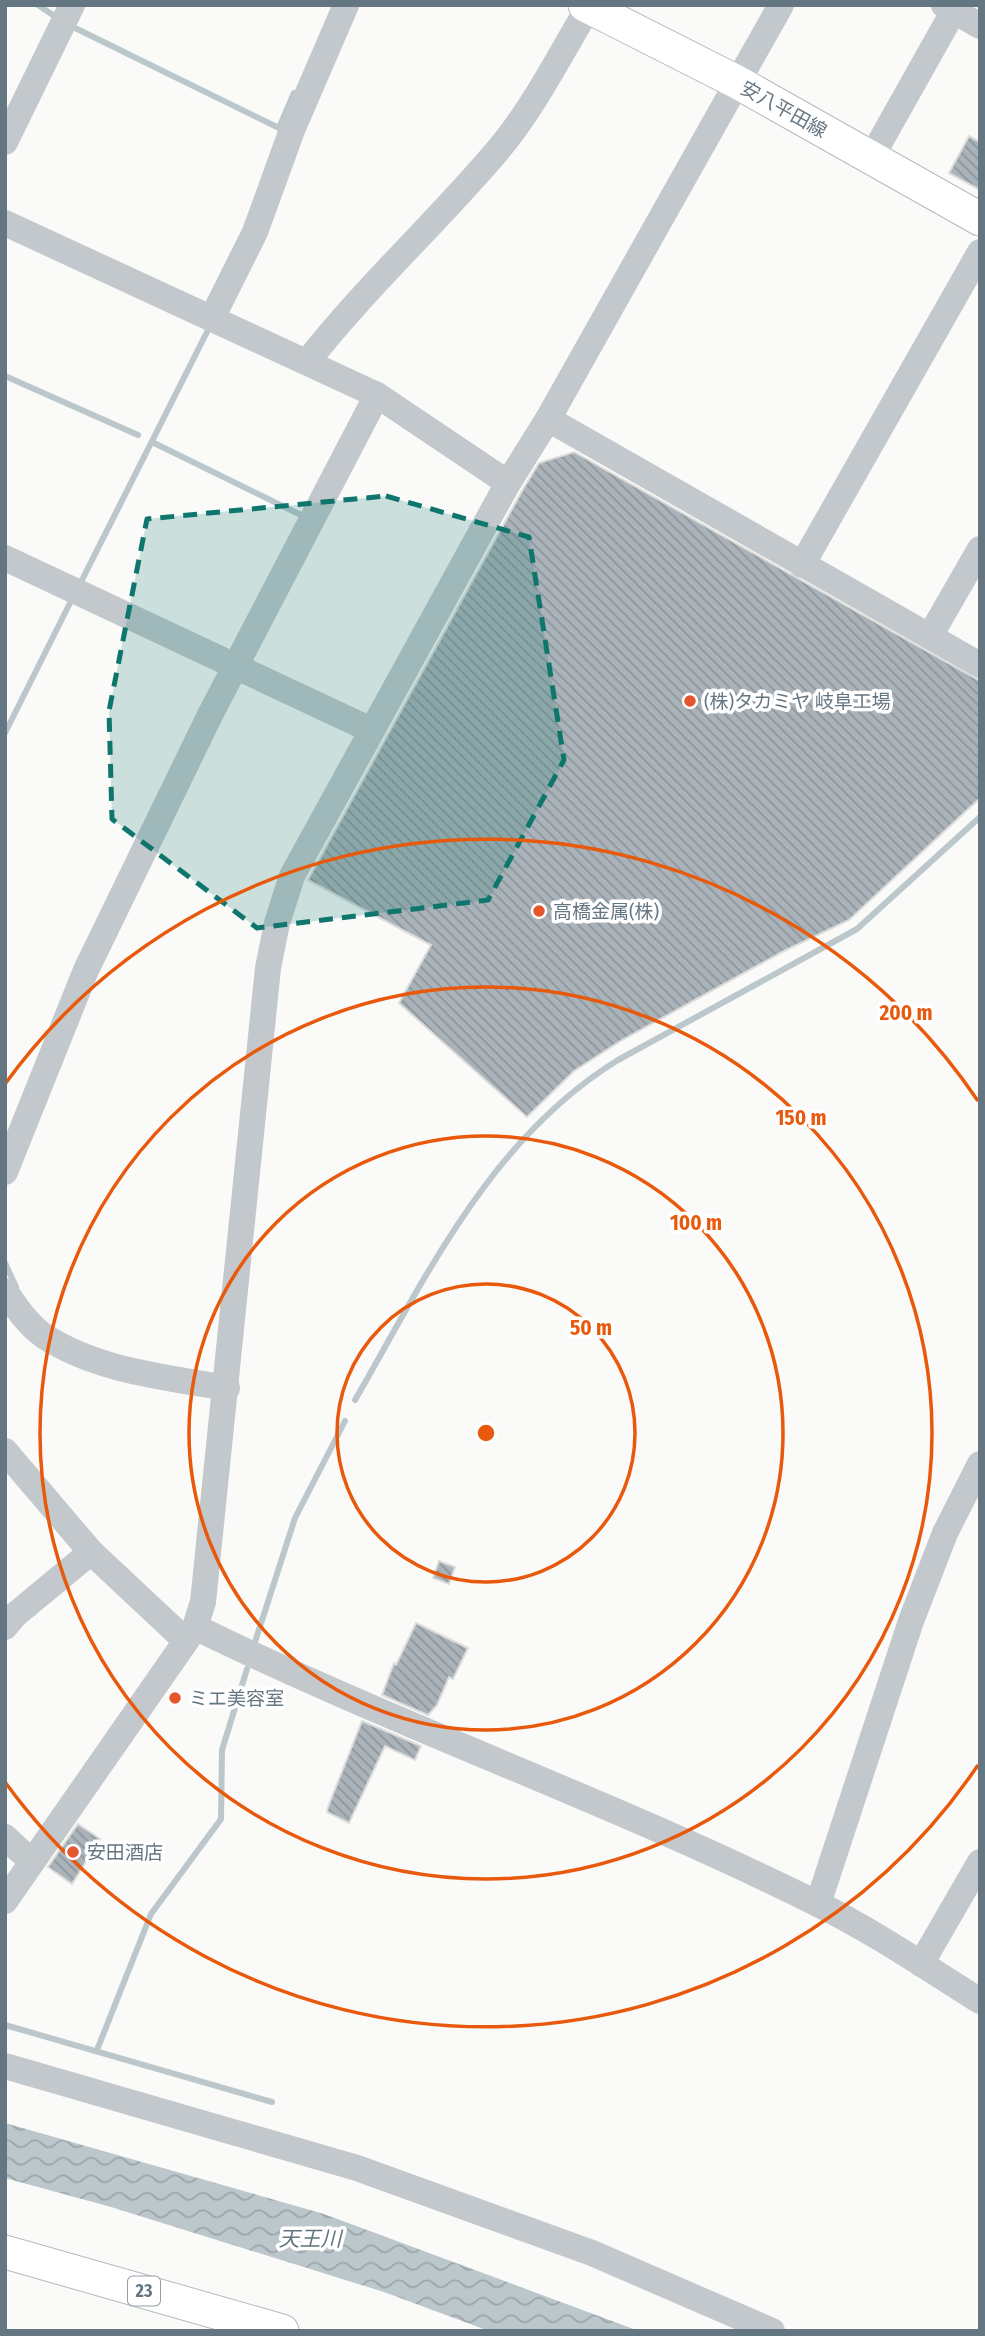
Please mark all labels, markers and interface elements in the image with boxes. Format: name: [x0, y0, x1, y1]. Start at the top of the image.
street label: 安八平田線: [737, 76, 831, 143]
place label: (株)タカミヤ 岐阜工場: [704, 690, 891, 713]
marker: (株)タカミヤ 岐阜工場: [682, 693, 698, 709]
place label: 高橋金属(株): [553, 900, 659, 923]
marker: 高橋金属(株): [531, 903, 547, 919]
text: 200 m: [878, 1000, 933, 1026]
text: 150 m: [775, 1105, 827, 1131]
text: 100 m: [670, 1210, 722, 1236]
text: 50 m: [570, 1315, 612, 1341]
centre of rings: [474, 1421, 498, 1445]
place label: ミエ美容室: [189, 1687, 284, 1710]
marker: ミエ美容室: [167, 1690, 183, 1706]
place label: 安田酒店: [87, 1841, 163, 1864]
marker: 安田酒店: [65, 1844, 81, 1860]
water label: 天王川: [279, 2226, 343, 2252]
road number: 23: [128, 2276, 160, 2306]

